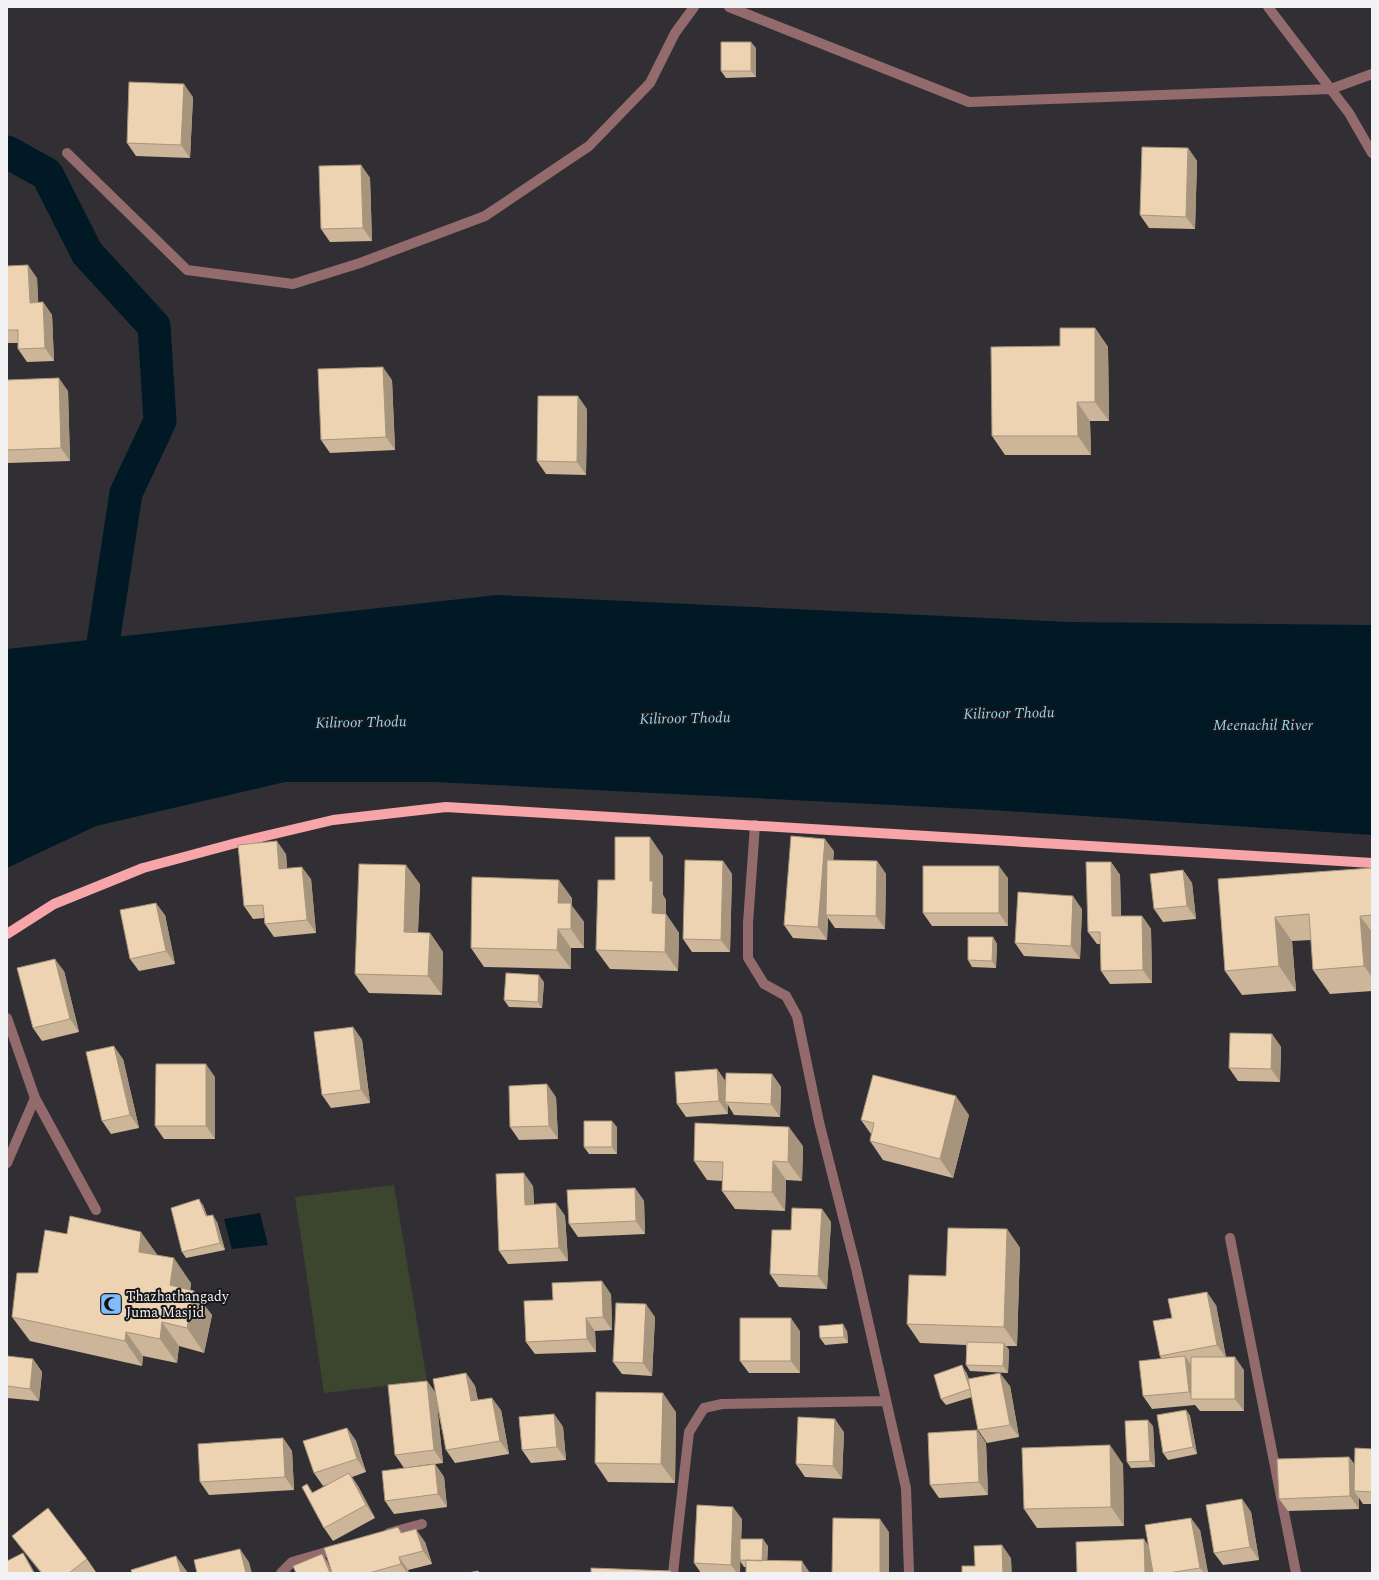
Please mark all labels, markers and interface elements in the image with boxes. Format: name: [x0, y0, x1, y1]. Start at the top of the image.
water label: Kiliroor Thodu: [963, 701, 1055, 726]
water label: Kiliroor Thodu: [639, 706, 731, 731]
water label: Kiliroor Thodu: [315, 710, 407, 735]
water label: Meenachil River: [1213, 714, 1314, 737]
place label: Thazhathangady Juma Masjid: [126, 1286, 230, 1323]
mosque icon: Thazhathangady Juma Masjid: [98, 1291, 124, 1317]

